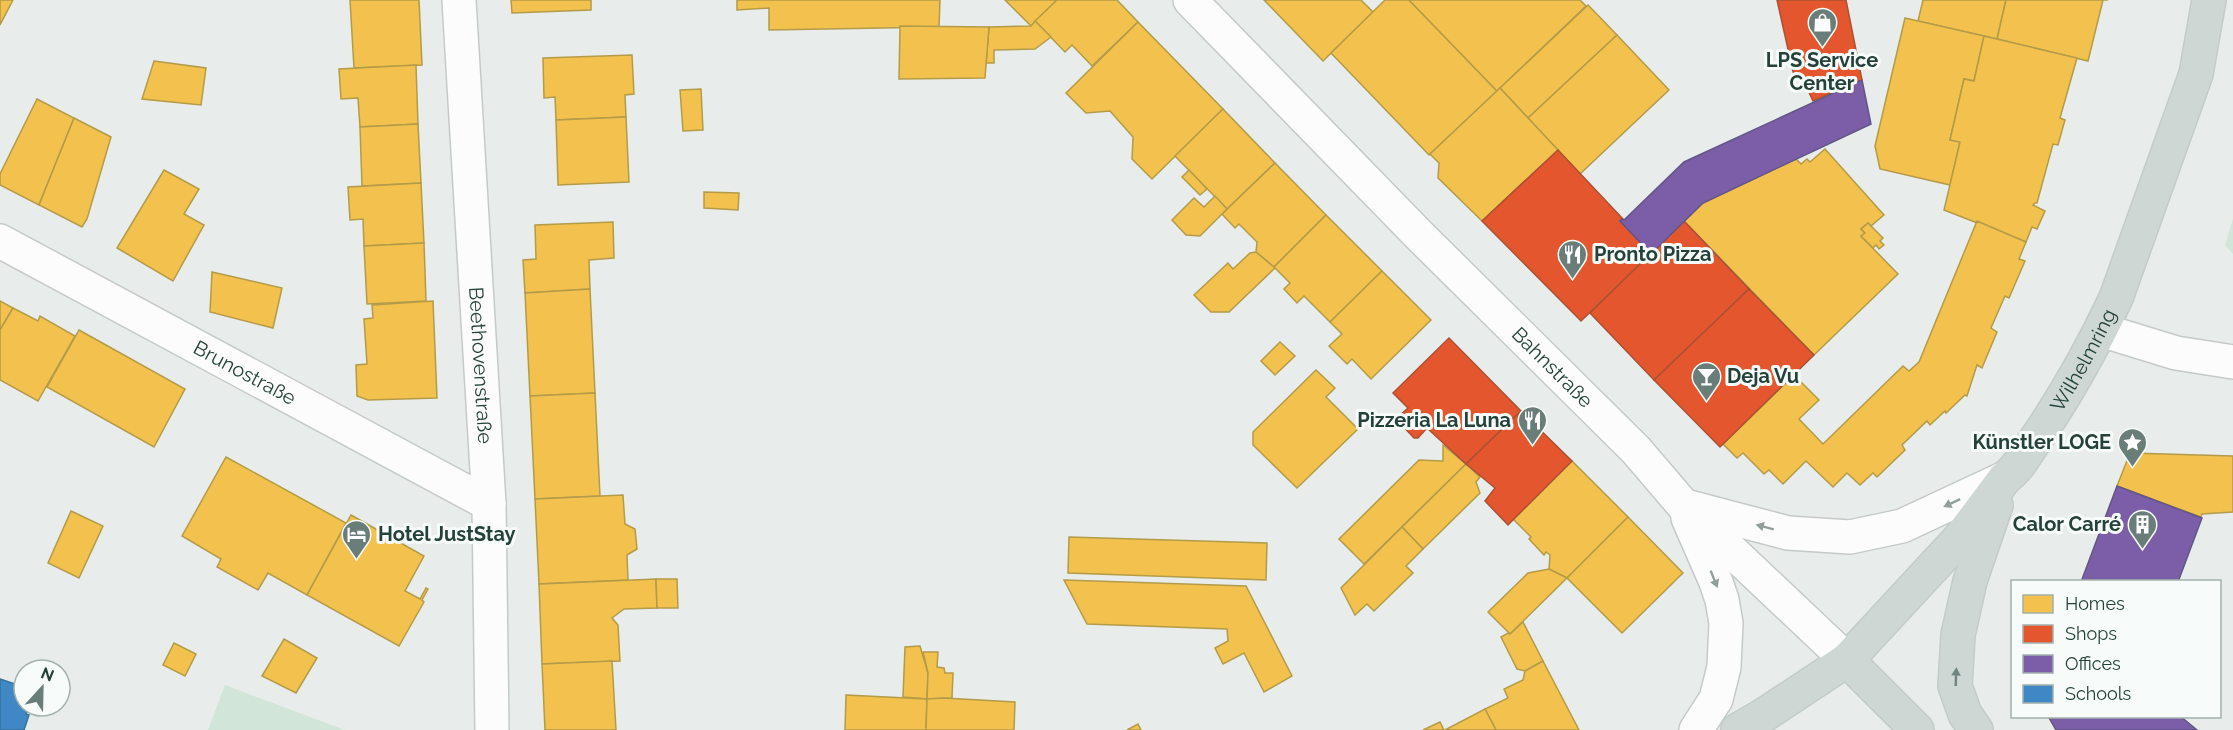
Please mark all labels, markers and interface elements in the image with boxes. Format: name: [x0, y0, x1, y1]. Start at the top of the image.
shop icon: LPS Service Center: [1806, 6, 1838, 48]
place label: LPS Service Center: [1766, 48, 1878, 95]
restaurant icon: Pronto Pizza: [1557, 238, 1589, 280]
place label: Pronto Pizza: [1594, 242, 1711, 266]
street label: Beethovenstraße: [464, 286, 497, 445]
street label: Wilhelmring: [2045, 305, 2121, 416]
street label: Bahnstraße: [1507, 322, 1598, 413]
street label: Brunostraße: [189, 335, 300, 410]
bar icon: Deja Vu: [1690, 360, 1722, 402]
place label: Deja Vu: [1727, 364, 1799, 388]
restaurant icon: Pizzeria La Luna: [1516, 404, 1548, 446]
place label: Pizzeria La Luna: [1357, 408, 1511, 432]
place icon: Künstler LOGE: [2116, 426, 2148, 468]
place label: Künstler LOGE: [1973, 430, 2111, 454]
one-way arrow: [1944, 498, 1961, 507]
building icon: Calor Carré: [2126, 508, 2158, 550]
place label: Calor Carré: [2013, 512, 2121, 536]
hotel icon: Hotel JustStay: [341, 518, 373, 560]
one-way arrow: [1756, 521, 1774, 531]
place label: Hotel JustStay: [378, 522, 516, 546]
one-way arrow: [1709, 570, 1719, 588]
legend: [2011, 580, 2221, 718]
text: Homes: [2065, 593, 2125, 614]
text: Shops: [2065, 623, 2117, 644]
text: Offices: [2065, 653, 2121, 674]
north arrow: [12, 658, 72, 718]
text: N: [38, 663, 57, 686]
one-way arrow: [1951, 667, 1960, 686]
text: Schools: [2065, 683, 2132, 704]

